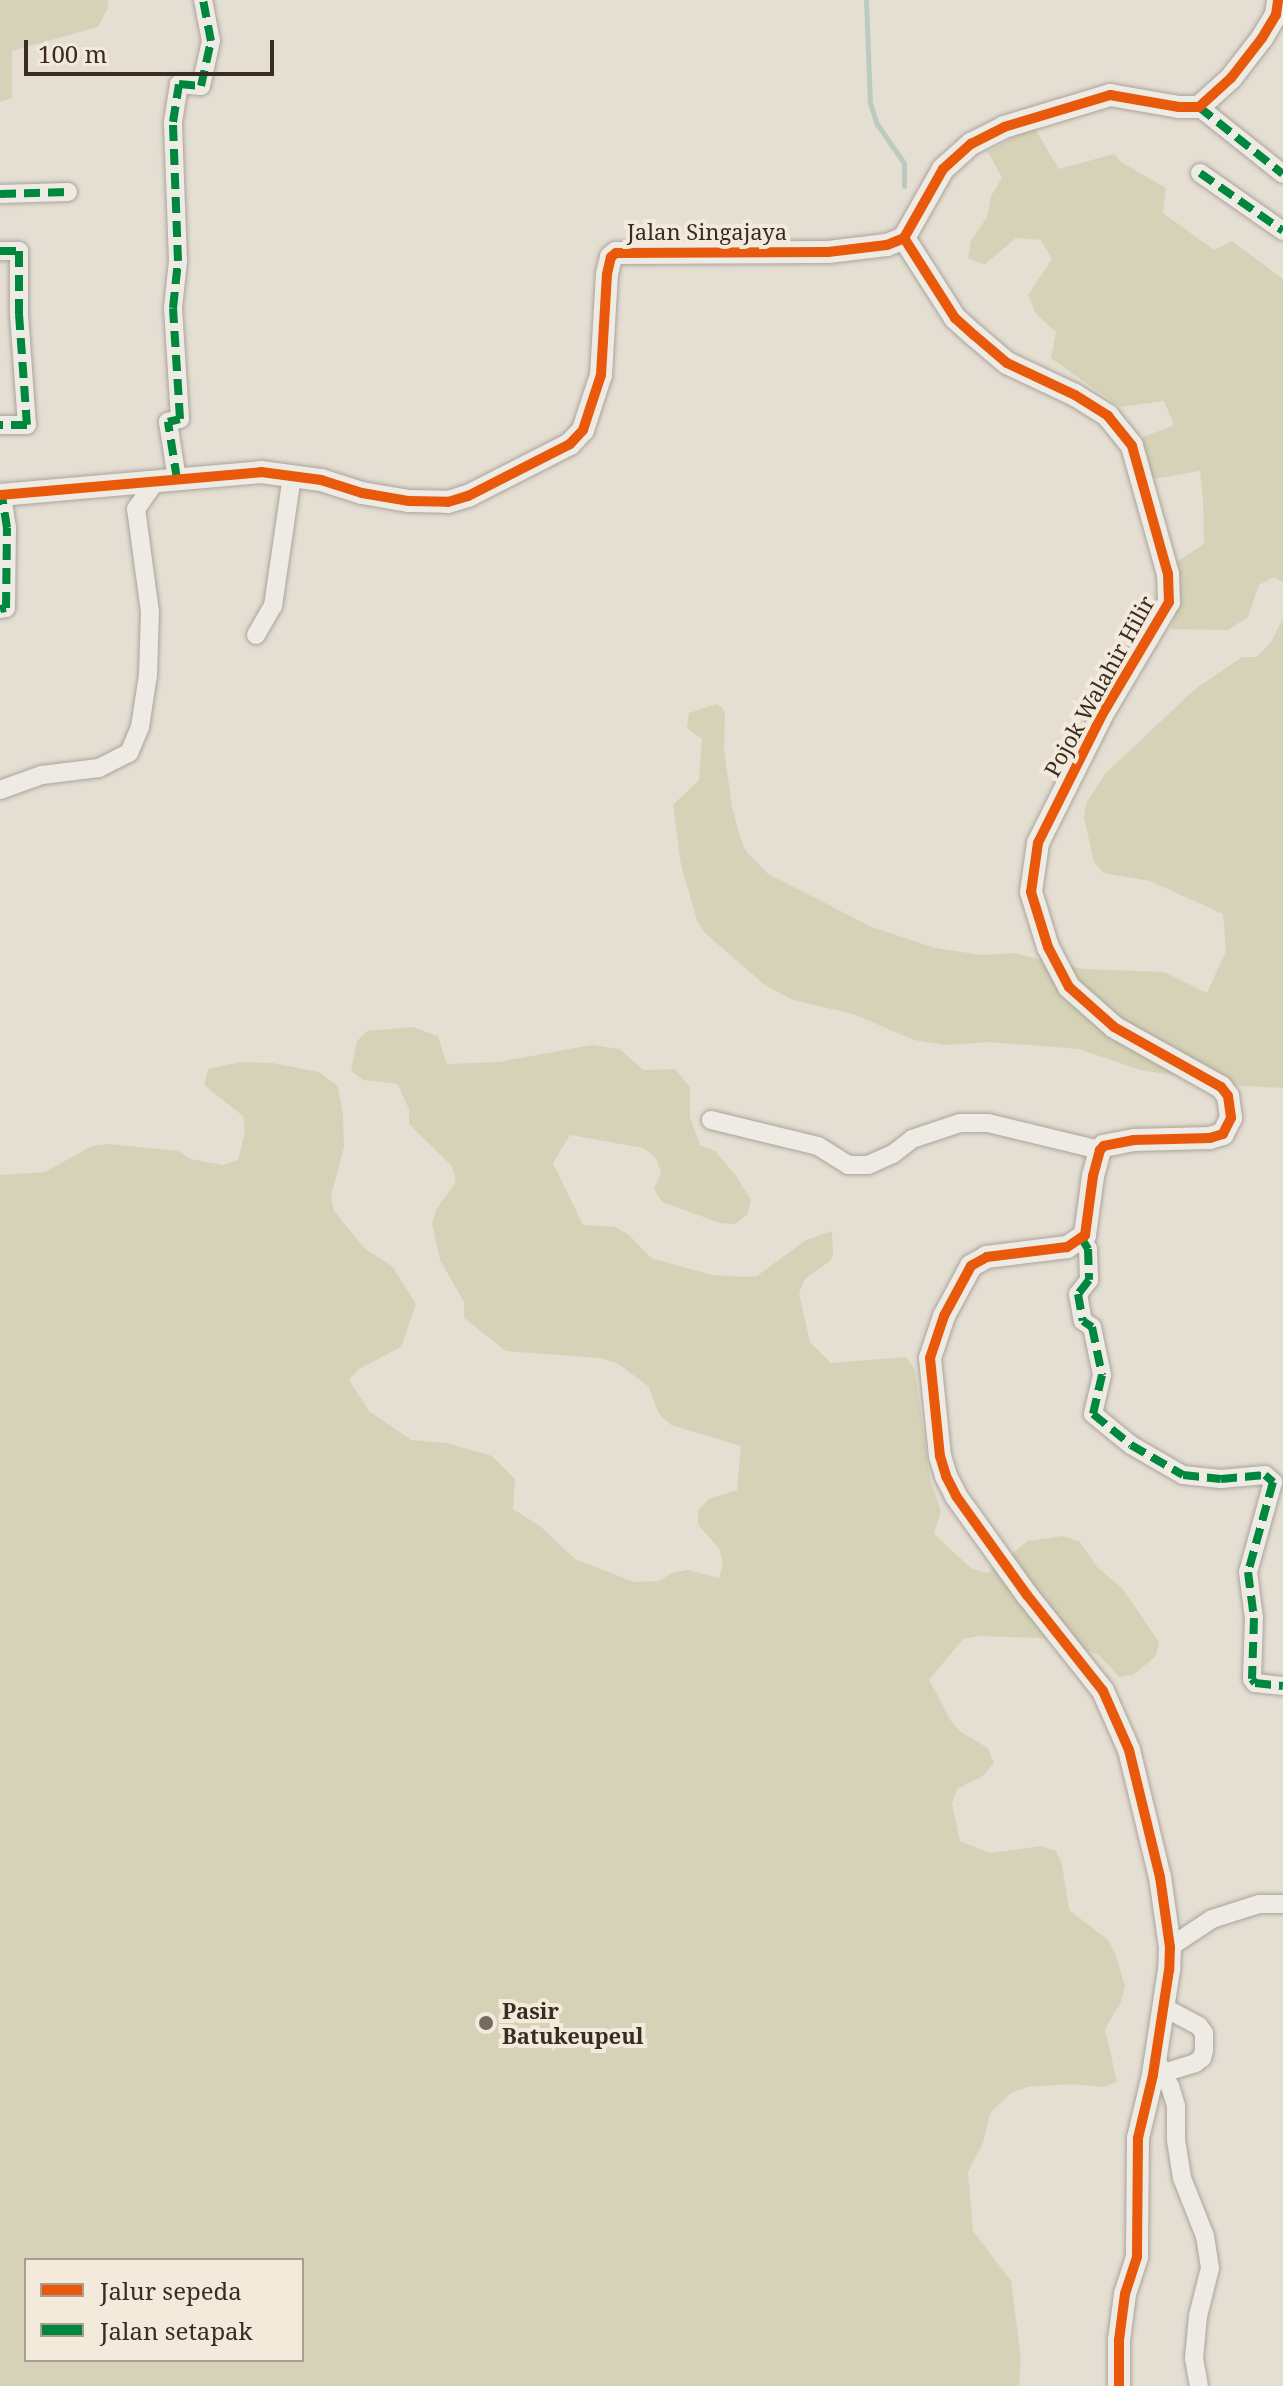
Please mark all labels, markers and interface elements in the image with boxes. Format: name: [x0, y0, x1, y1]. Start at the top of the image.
scale bar: [28, 24, 278, 74]
text: 100 m: [38, 37, 107, 70]
street label: Jalan Singajaya: [627, 219, 787, 245]
street label: Pojok Walahir Hilir: [1038, 591, 1160, 781]
place label: Pasir Batukeupeul: [502, 1997, 644, 2048]
marker: Pasir Batukeupeul: [477, 2014, 495, 2032]
legend: [24, 2258, 304, 2362]
text: Jalur sepeda: [100, 2274, 242, 2307]
text: Jalan setapak: [100, 2314, 253, 2347]

